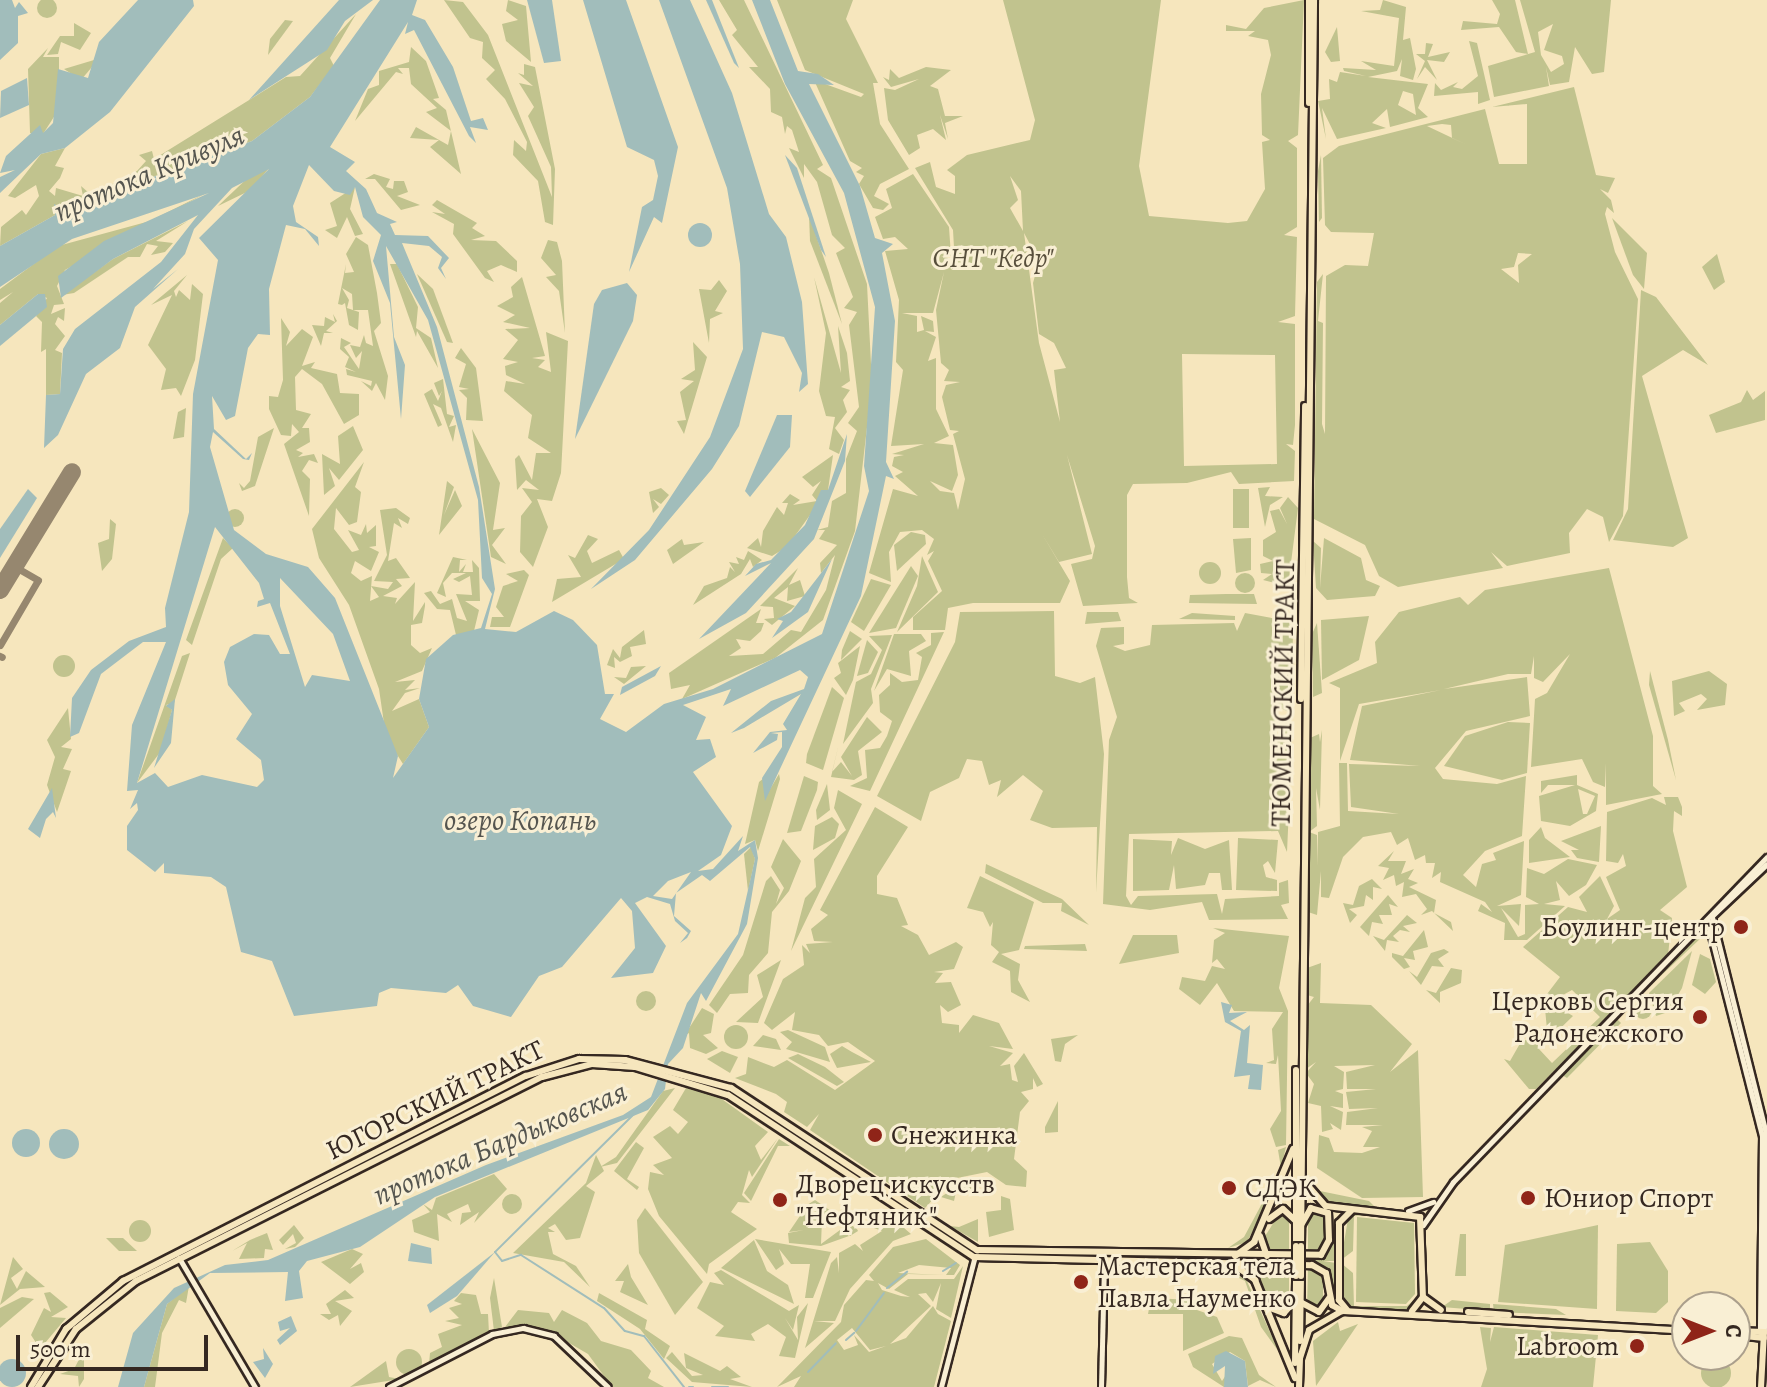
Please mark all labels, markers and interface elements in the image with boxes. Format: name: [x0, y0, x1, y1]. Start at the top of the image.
water label: протока Кривуля: [48, 117, 250, 229]
park label: СНТ "Кедр": [932, 241, 1054, 275]
street label: ТЮМЕНСКИЙ ТРАКТ: [1264, 559, 1302, 827]
water label: озеро Копань: [444, 802, 596, 838]
place label: Боулинг-центр: [1541, 910, 1725, 944]
marker: Боулинг-центр: [1732, 918, 1750, 936]
place label: Церковь Сергия Радонежского: [1491, 984, 1684, 1050]
marker: Церковь Сергия Радонежского: [1691, 1008, 1709, 1026]
street label: ЮГОРСКИЙ ТРАКТ: [321, 1033, 549, 1167]
water label: протока Бардыковская: [368, 1073, 632, 1213]
place label: Снежинка: [891, 1118, 1017, 1152]
marker: Снежинка: [866, 1126, 884, 1144]
place label: Дворец искусств "Нефтяник": [796, 1167, 995, 1233]
place label: СДЭК: [1245, 1171, 1316, 1205]
marker: СДЭК: [1220, 1179, 1238, 1197]
place label: Юниор Спорт: [1544, 1181, 1713, 1215]
marker: Юниор Спорт: [1519, 1189, 1537, 1207]
marker: Дворец искусств "Нефтяник": [771, 1191, 789, 1209]
place label: Мастерская тела Павла Науменко: [1097, 1249, 1296, 1315]
marker: Мастерская тела Павла Науменко: [1072, 1273, 1090, 1291]
north arrow: [1671, 1291, 1751, 1371]
scale bar: [20, 1319, 212, 1369]
text: С: [1718, 1324, 1748, 1338]
place label: Labroom: [1516, 1329, 1619, 1363]
text: 500 m: [30, 1333, 91, 1365]
marker: Labroom: [1626, 1335, 1648, 1357]

